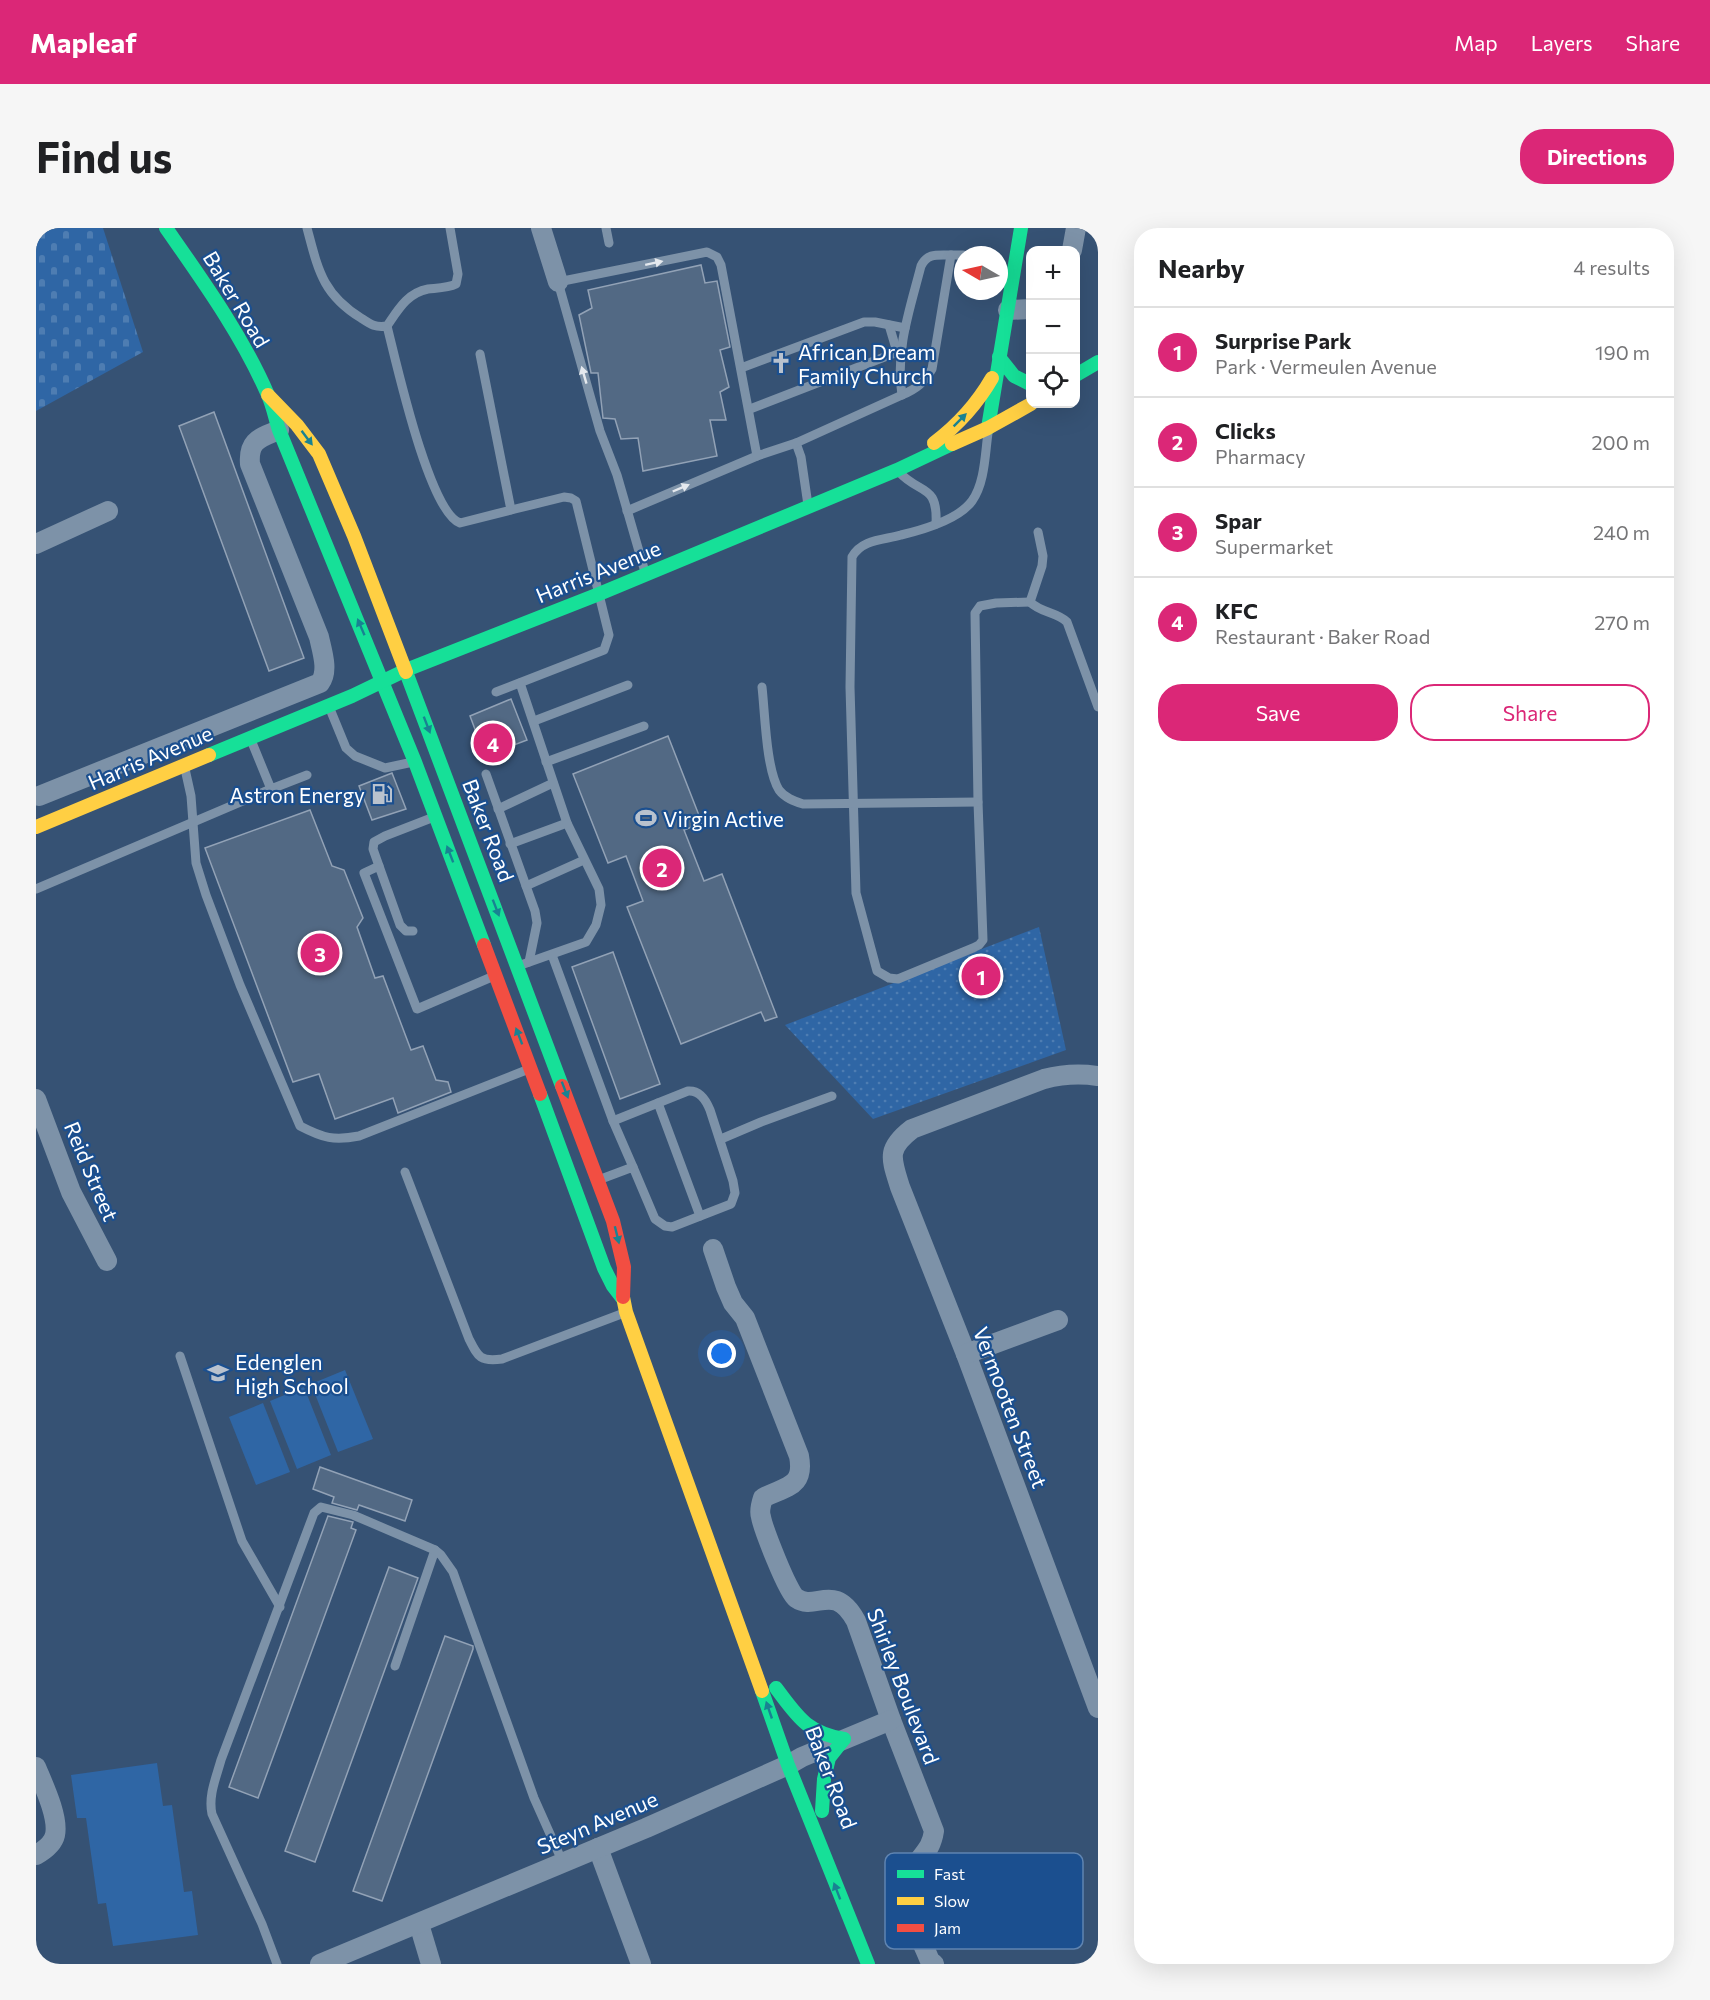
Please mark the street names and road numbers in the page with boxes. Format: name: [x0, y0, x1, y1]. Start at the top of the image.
street label: Baker Road: [198, 246, 276, 352]
street label: Harris Avenue: [532, 535, 664, 607]
street label: Harris Avenue: [84, 720, 216, 794]
street label: Baker Road: [458, 775, 520, 885]
street label: Reid Street: [60, 1118, 124, 1224]
street label: Vermooten Street: [969, 1323, 1053, 1491]
street label: Shirley Boulevard: [863, 1605, 945, 1767]
street label: Baker Road: [801, 1722, 863, 1832]
street label: Steyn Avenue: [533, 1785, 661, 1859]

